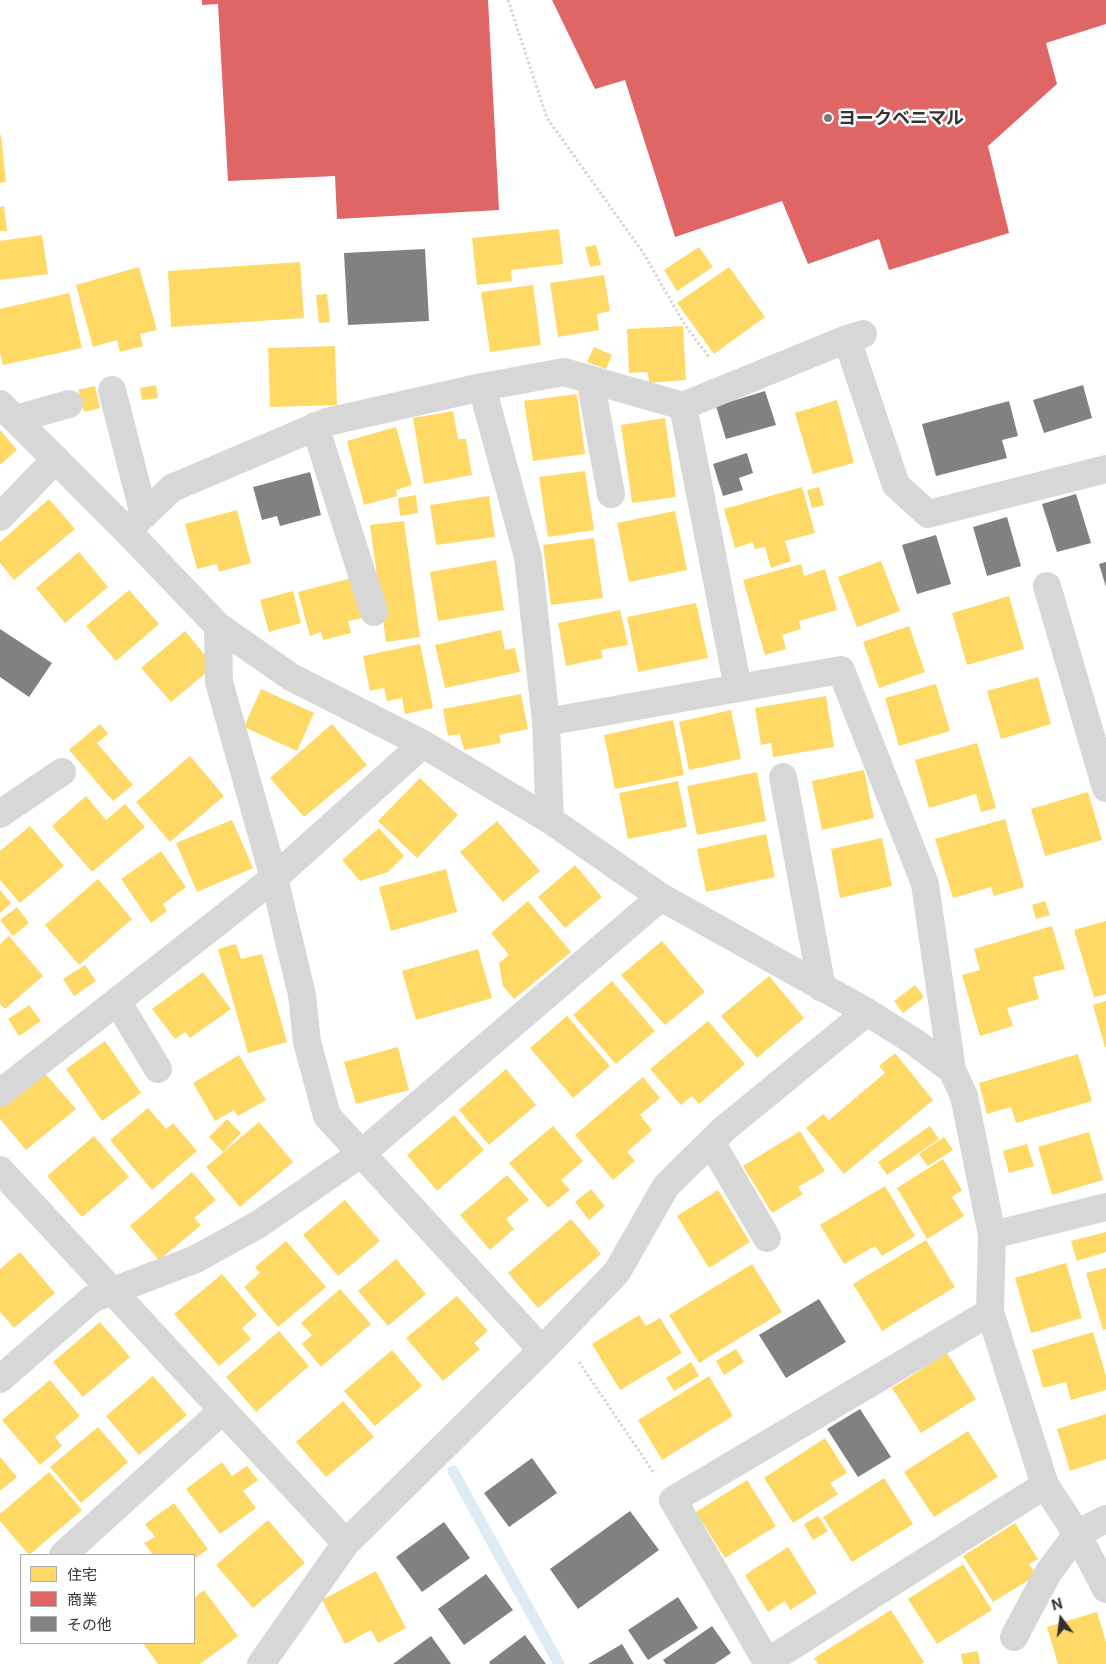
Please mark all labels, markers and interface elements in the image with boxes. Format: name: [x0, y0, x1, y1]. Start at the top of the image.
place label: ヨークベニマル: [838, 107, 964, 129]
marker: ヨークベニマル: [822, 112, 834, 124]
legend: [20, 1554, 195, 1644]
text: 住宅: [67, 1566, 97, 1583]
text: 商業: [67, 1591, 97, 1608]
north arrow: [1036, 1594, 1086, 1644]
text: N: [1050, 1595, 1064, 1614]
text: その他: [67, 1616, 112, 1633]

